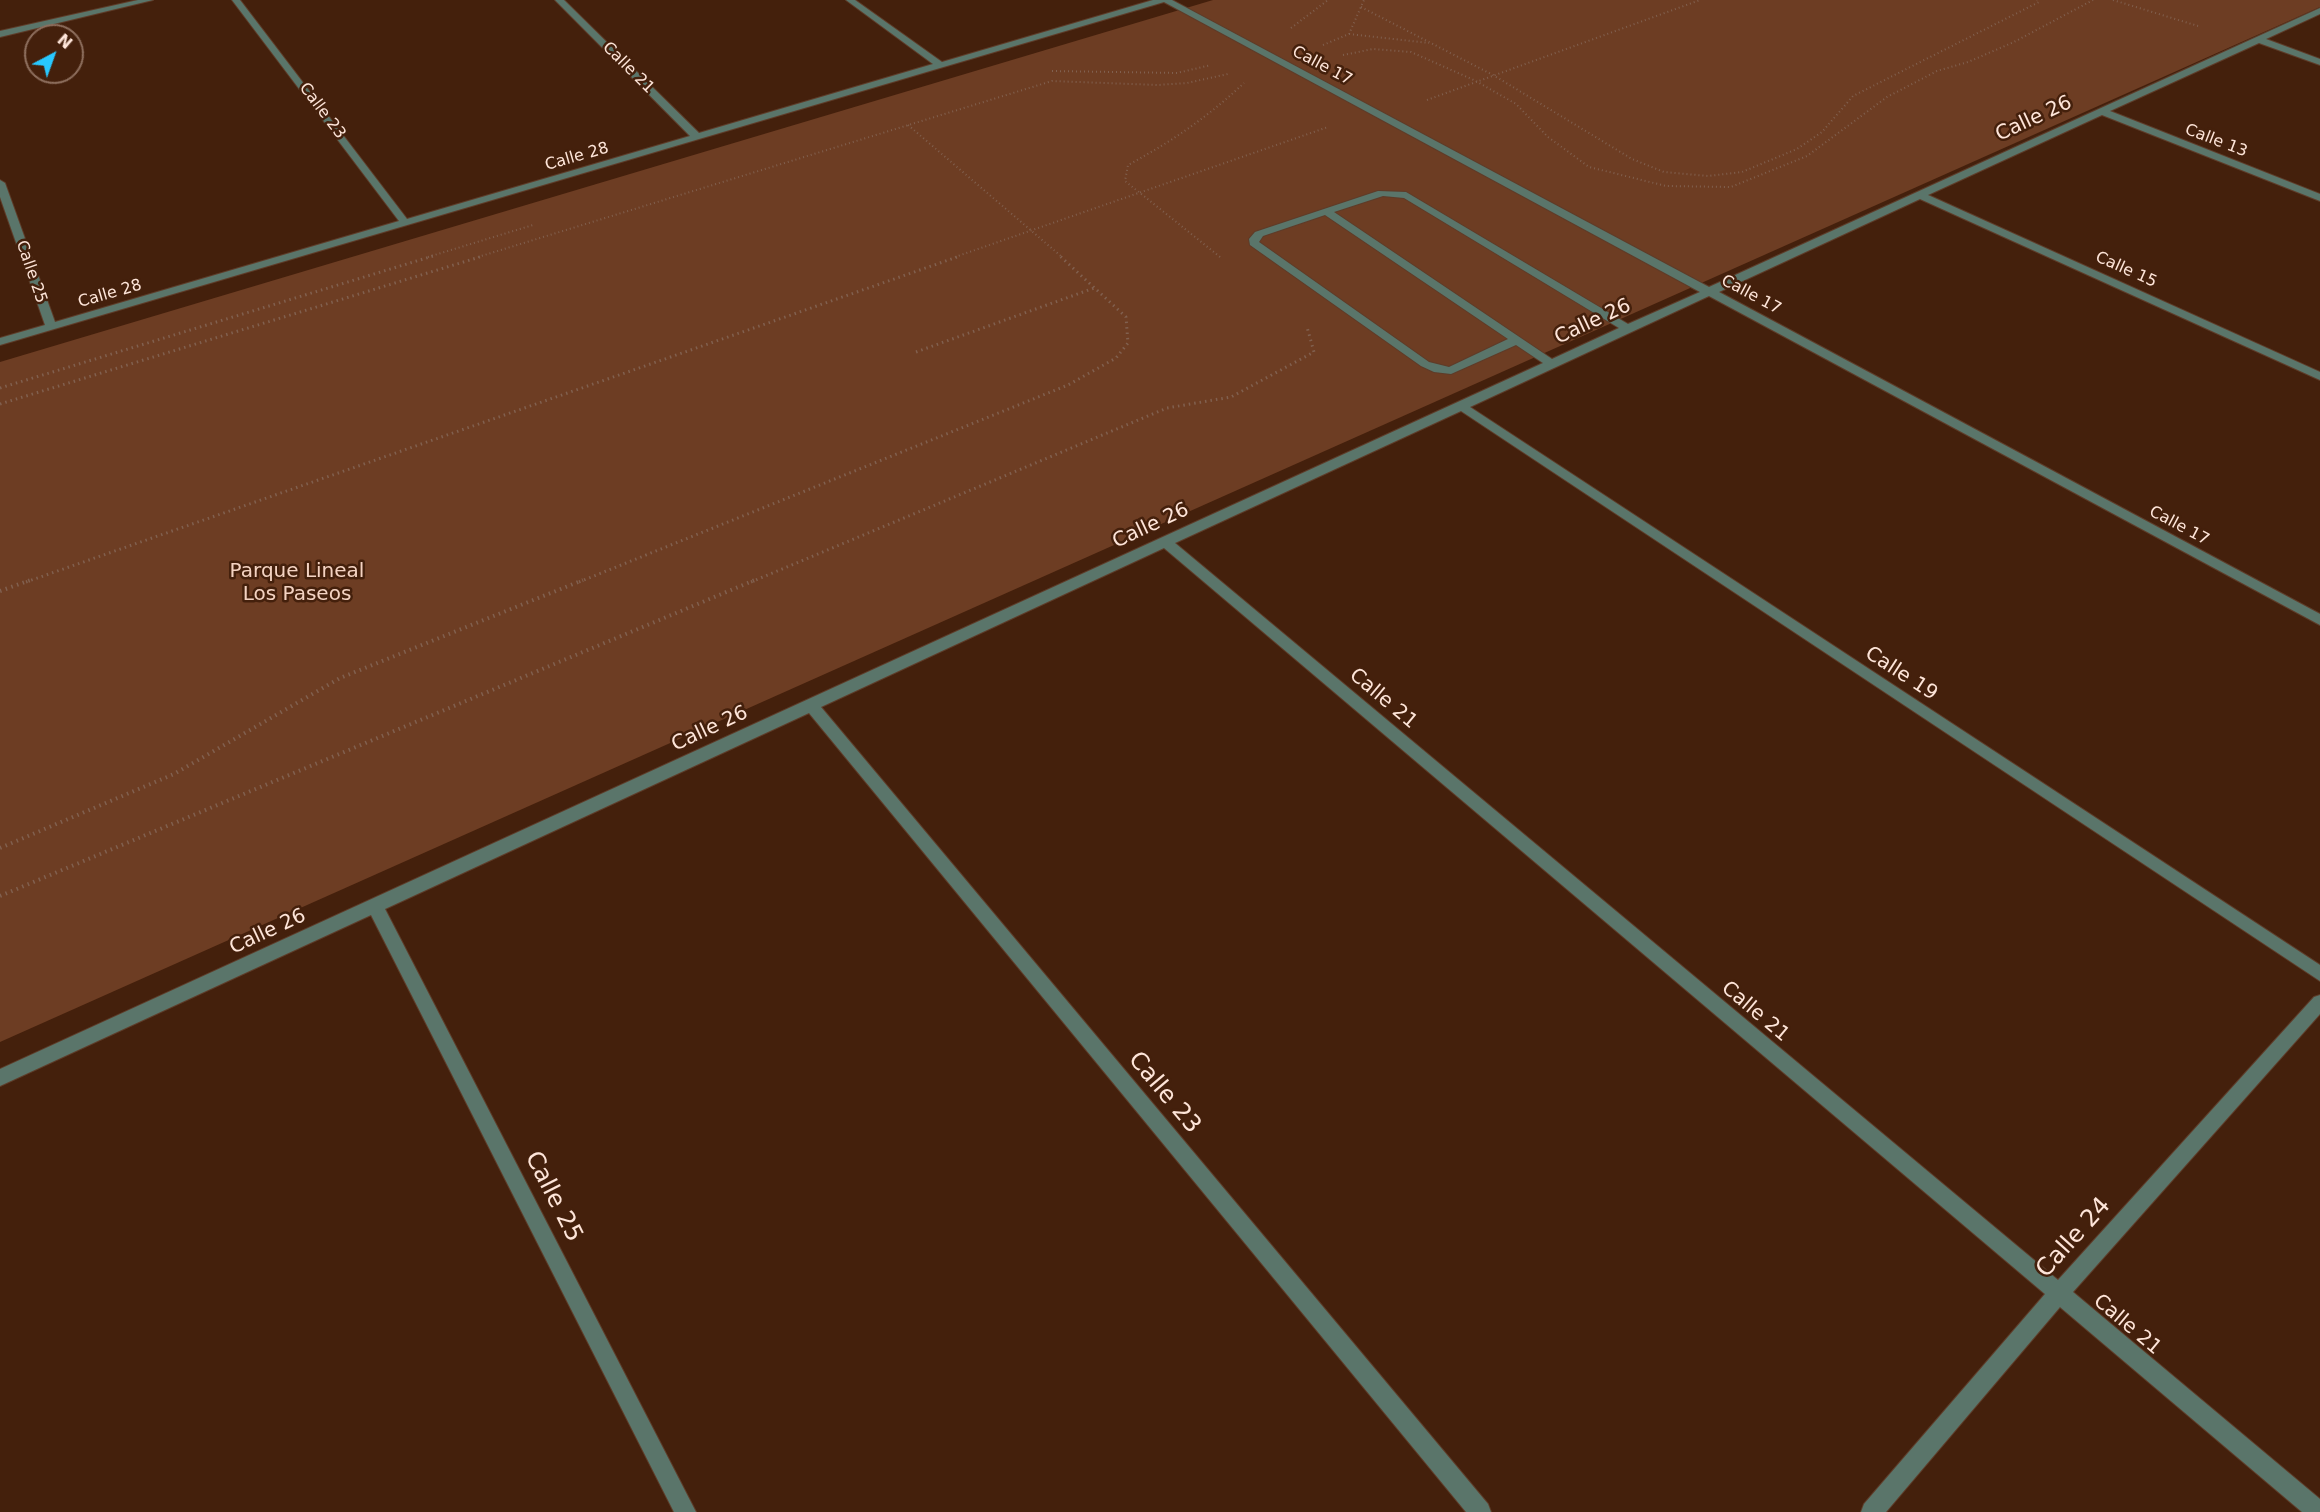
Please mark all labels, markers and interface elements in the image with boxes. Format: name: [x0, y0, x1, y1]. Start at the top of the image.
north arrow: [24, 24, 84, 84]
text: N: [54, 30, 76, 53]
street label: Calle 21: [598, 38, 658, 98]
street label: Calle 17: [1289, 42, 1355, 90]
street label: Calle 23: [295, 79, 349, 143]
street label: Calle 26: [1992, 91, 2076, 147]
street label: Calle 13: [2182, 120, 2250, 162]
street label: Calle 28: [543, 139, 611, 175]
street label: Calle 25: [11, 238, 51, 306]
street label: Calle 15: [2092, 248, 2160, 292]
street label: Calle 17: [1718, 271, 1784, 319]
street label: Calle 28: [76, 276, 144, 312]
street label: Calle 26: [1551, 294, 1635, 350]
street label: Calle 26: [1109, 498, 1193, 554]
street label: Calle 17: [2146, 502, 2212, 550]
park label: Parque Lineal Los Paseos: [230, 560, 364, 607]
street label: Calle 19: [1860, 642, 1942, 706]
street label: Calle 21: [1344, 664, 1422, 734]
street label: Calle 26: [668, 701, 752, 757]
street label: Calle 26: [226, 904, 310, 960]
street label: Calle 21: [1716, 977, 1794, 1047]
street label: Calle 23: [1122, 1046, 1206, 1140]
street label: Calle 25: [518, 1147, 588, 1247]
street label: Calle 24: [2031, 1192, 2117, 1284]
street label: Calle 21: [2088, 1290, 2166, 1360]

